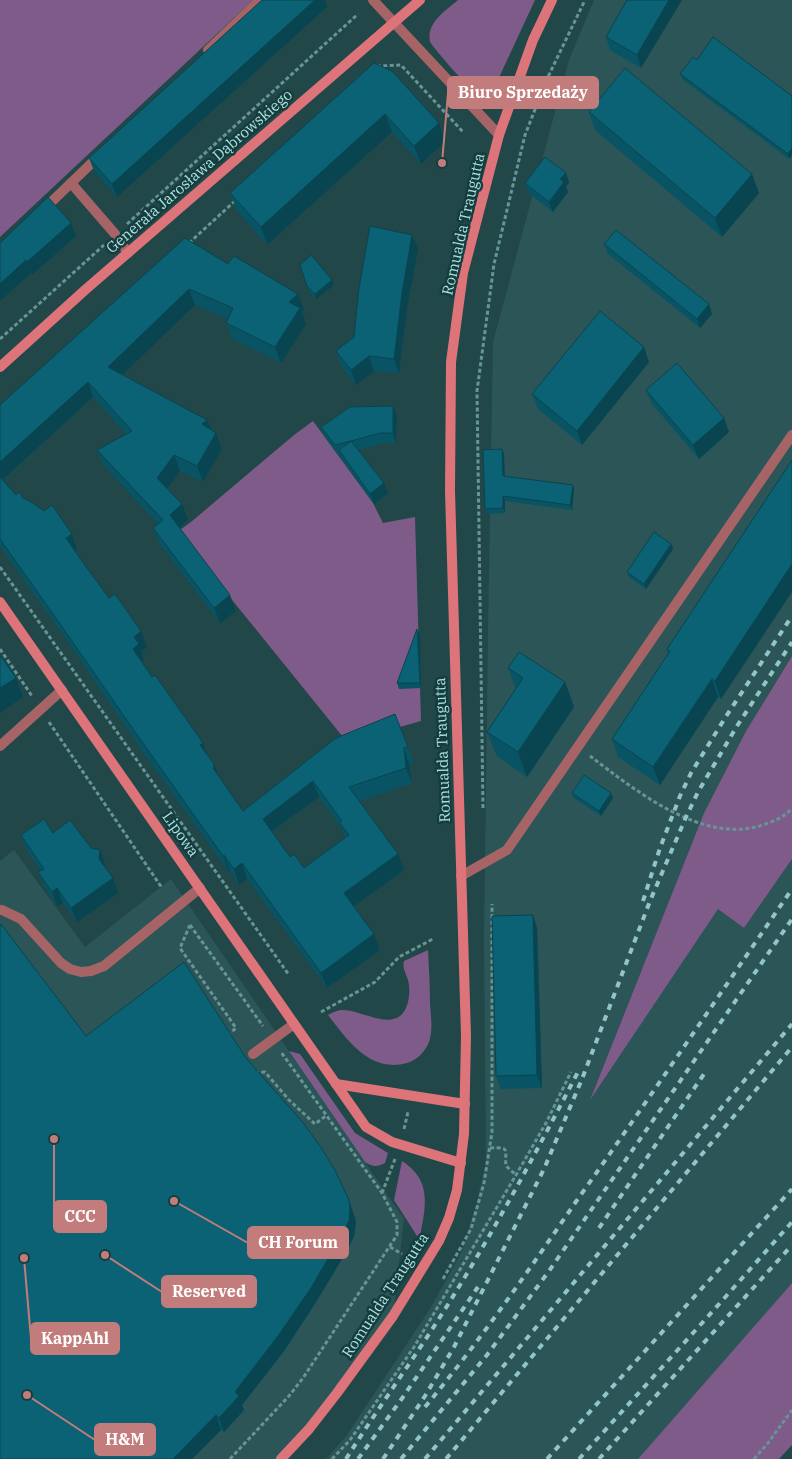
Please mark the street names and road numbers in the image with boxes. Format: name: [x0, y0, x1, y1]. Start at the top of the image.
street label: Generała Jarosława Dąbrowskiego: [102, 85, 296, 257]
street label: Romualda Traugutta: [437, 151, 489, 297]
street label: Romualda Traugutta: [430, 677, 454, 823]
street label: Lipowa: [159, 808, 203, 860]
street label: Romualda Traugutta: [338, 1229, 432, 1361]

